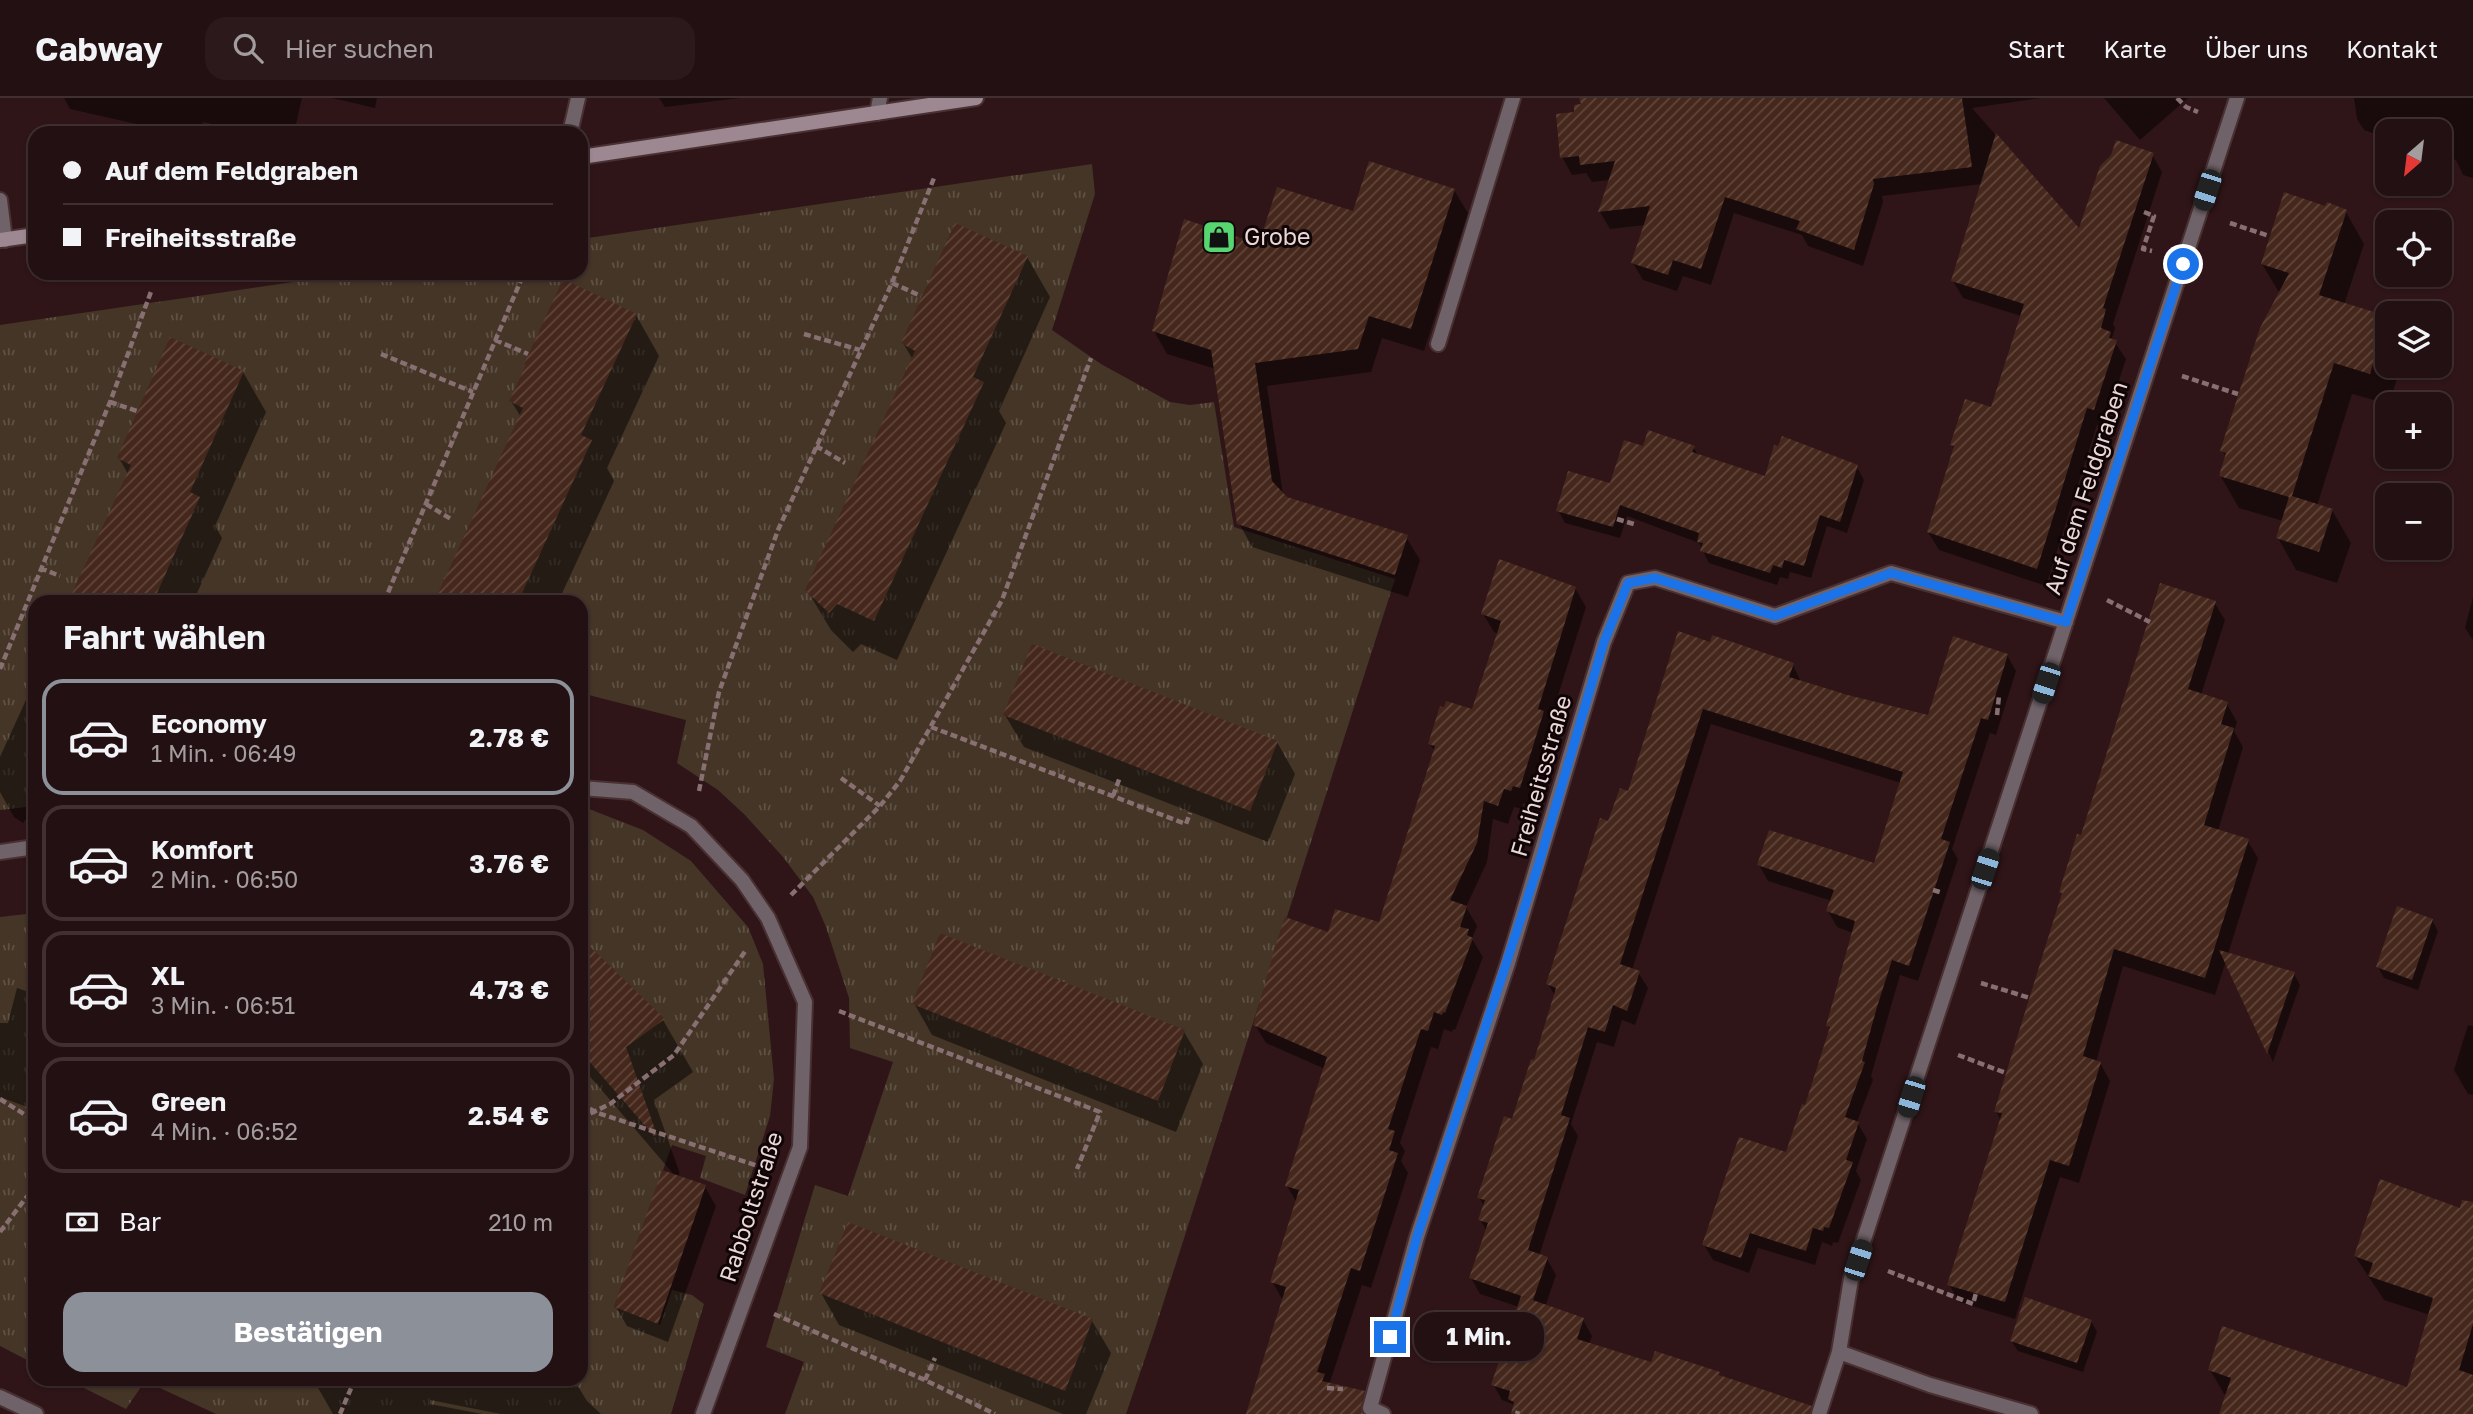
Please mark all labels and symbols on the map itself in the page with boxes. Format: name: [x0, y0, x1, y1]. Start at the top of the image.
north arrow: [2375, 119, 2452, 196]
car: [2191, 167, 2224, 213]
shop icon: Grobe: [1200, 218, 1238, 256]
place label: Grobe: [1244, 222, 1310, 250]
route start: [2167, 248, 2199, 280]
street label: Auf dem Feldgraben: [2037, 378, 2133, 598]
car: [2030, 660, 2063, 706]
street label: Freiheitsstraße: [1504, 692, 1576, 860]
car: [1969, 846, 2002, 892]
car: [1895, 1074, 1928, 1120]
street label: Rabboltstraße: [713, 1128, 788, 1285]
car: [1842, 1237, 1875, 1283]
callout: 1 Min.: [1414, 1312, 1544, 1362]
route end: [1374, 1321, 1406, 1353]

